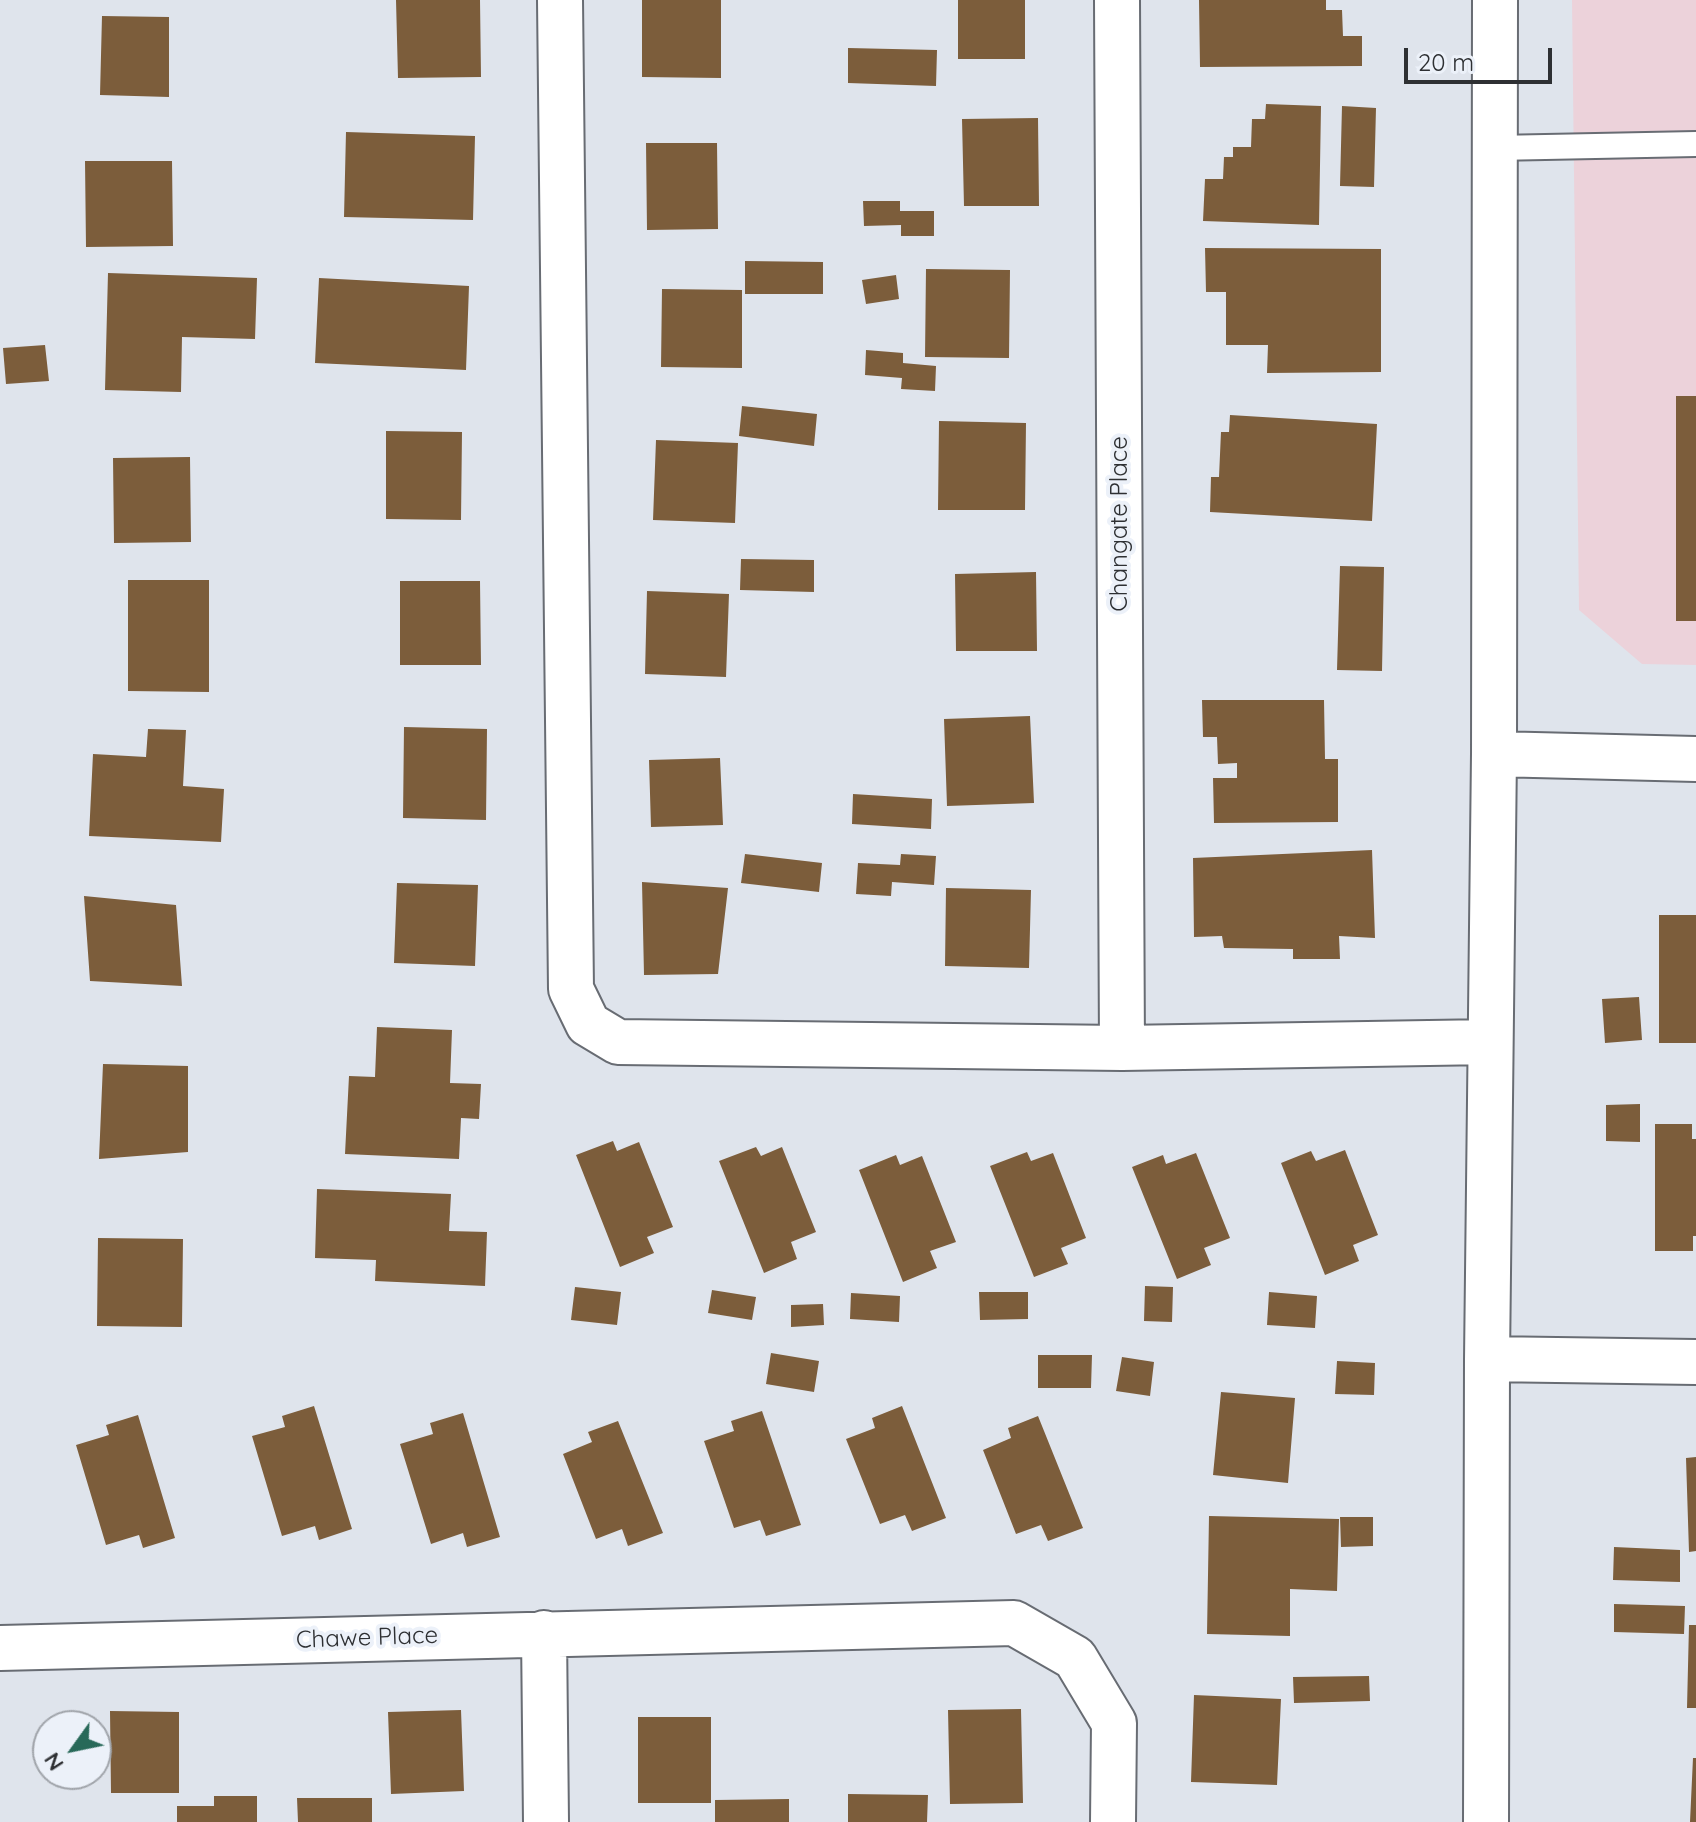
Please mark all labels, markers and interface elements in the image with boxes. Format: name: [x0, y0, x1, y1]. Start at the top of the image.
scale bar: [1408, 32, 1556, 82]
text: 20 m: [1418, 47, 1474, 77]
street label: Changate Place: [1106, 436, 1134, 612]
street label: Chawe Place: [295, 1621, 439, 1655]
north arrow: [32, 1710, 112, 1790]
text: N: [37, 1748, 70, 1776]

